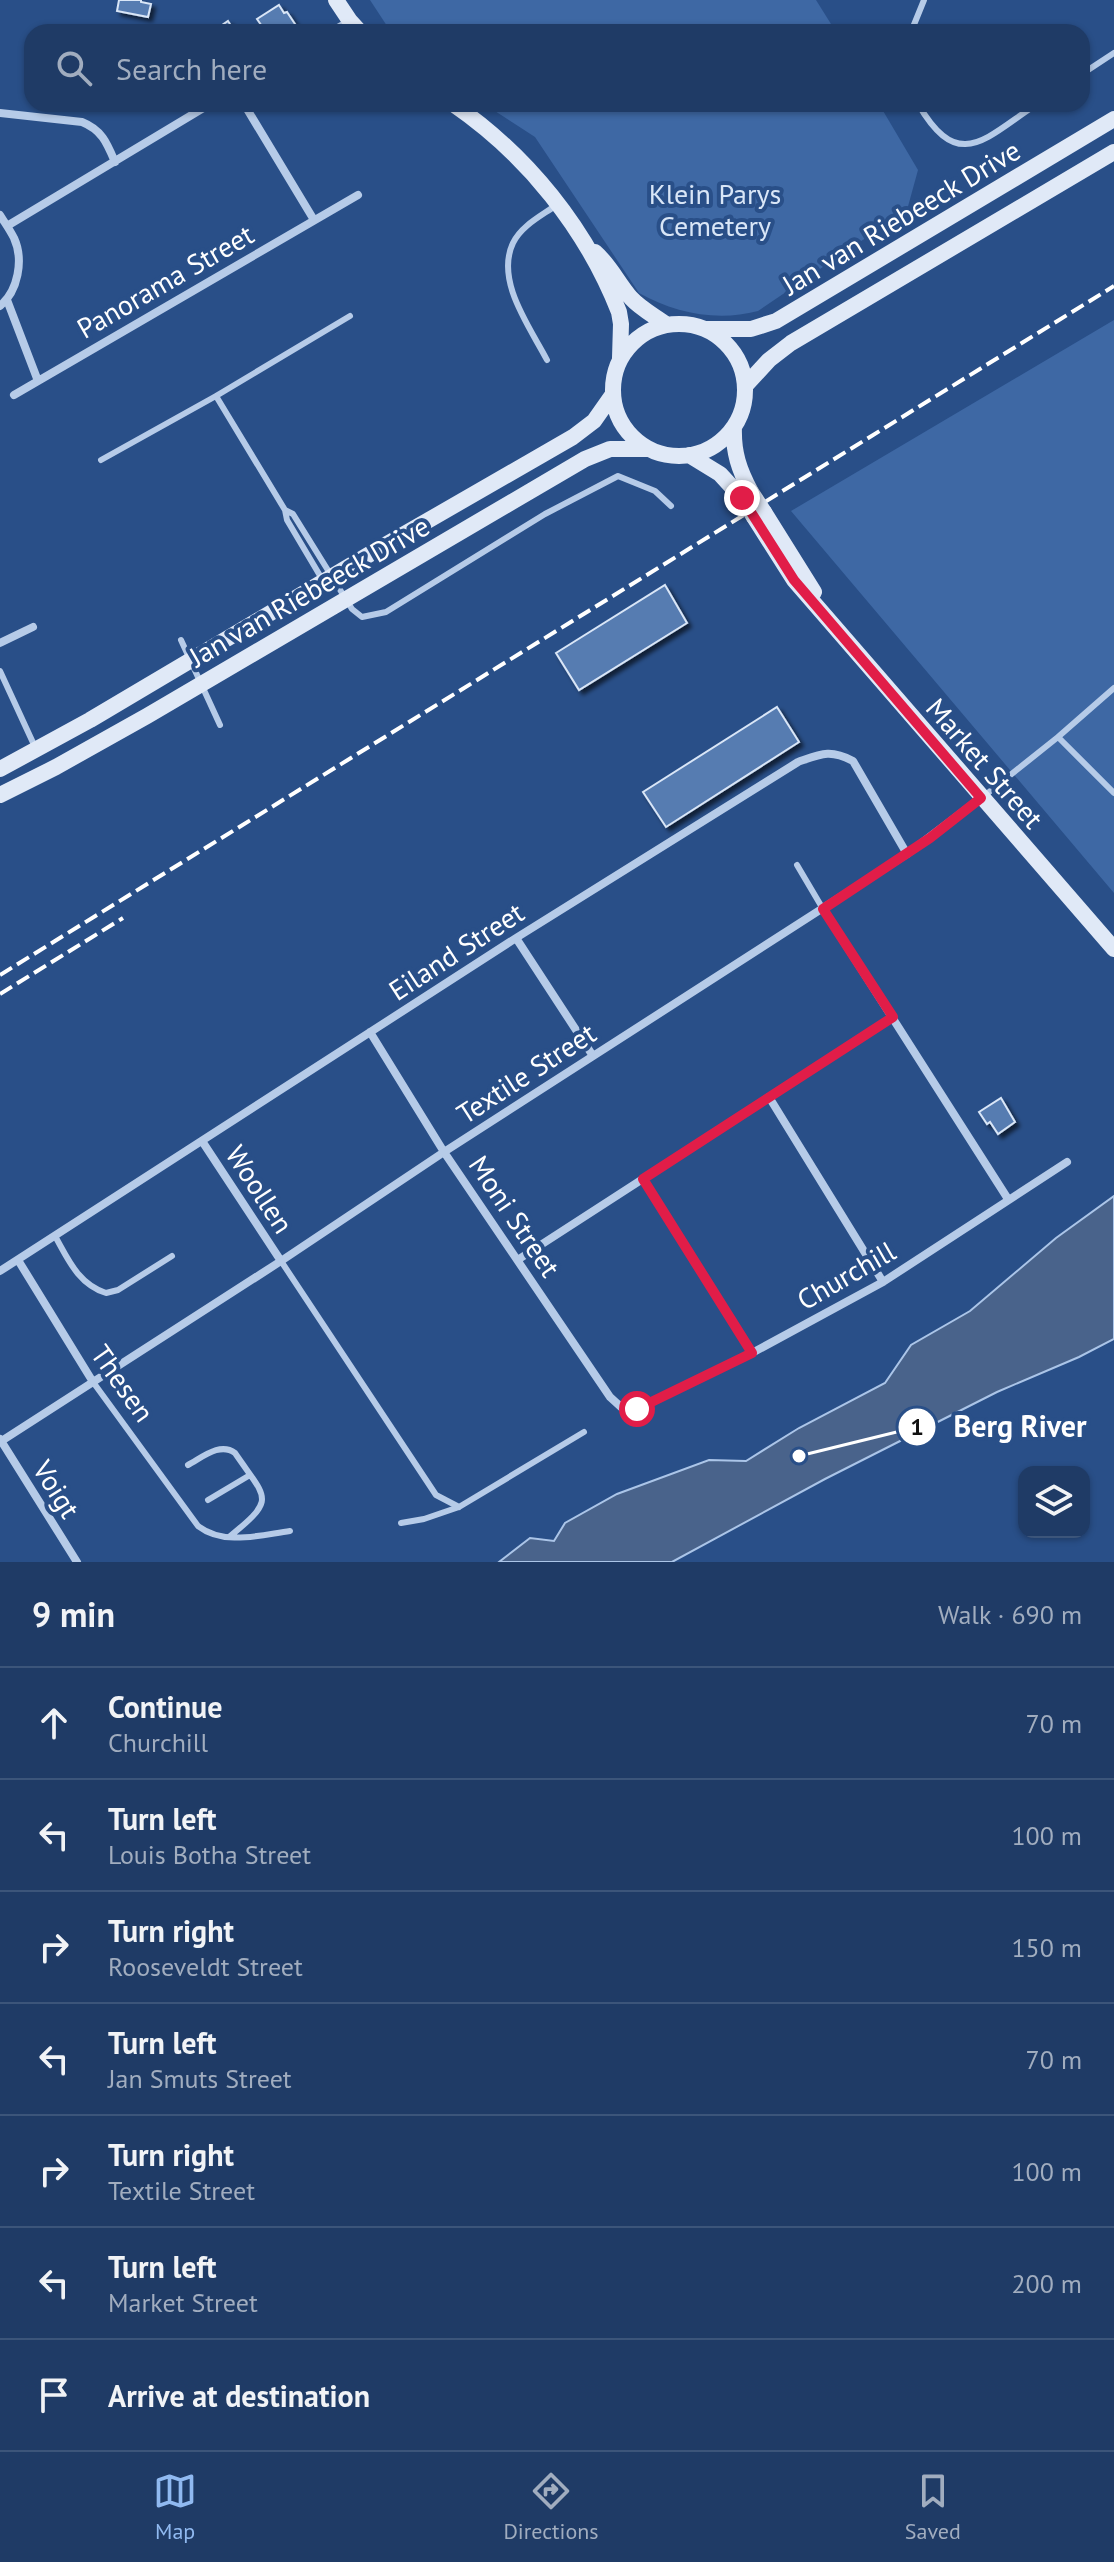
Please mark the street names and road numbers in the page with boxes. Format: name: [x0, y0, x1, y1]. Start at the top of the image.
street label: Jan van Riebeeck Drive: [774, 131, 1027, 303]
street label: Panorama Street: [70, 215, 260, 346]
street label: Jan van Riebeeck Drive: [181, 507, 436, 675]
street label: Market Street: [918, 690, 1052, 836]
street label: Eiland Street: [381, 893, 531, 1008]
street label: Textile Street: [450, 1014, 603, 1132]
street label: Woollen: [218, 1138, 302, 1240]
street label: Moni Street: [461, 1148, 569, 1284]
street label: Churchill: [790, 1232, 902, 1318]
street label: Thesen: [83, 1337, 163, 1429]
street label: Voigt: [25, 1452, 89, 1525]

